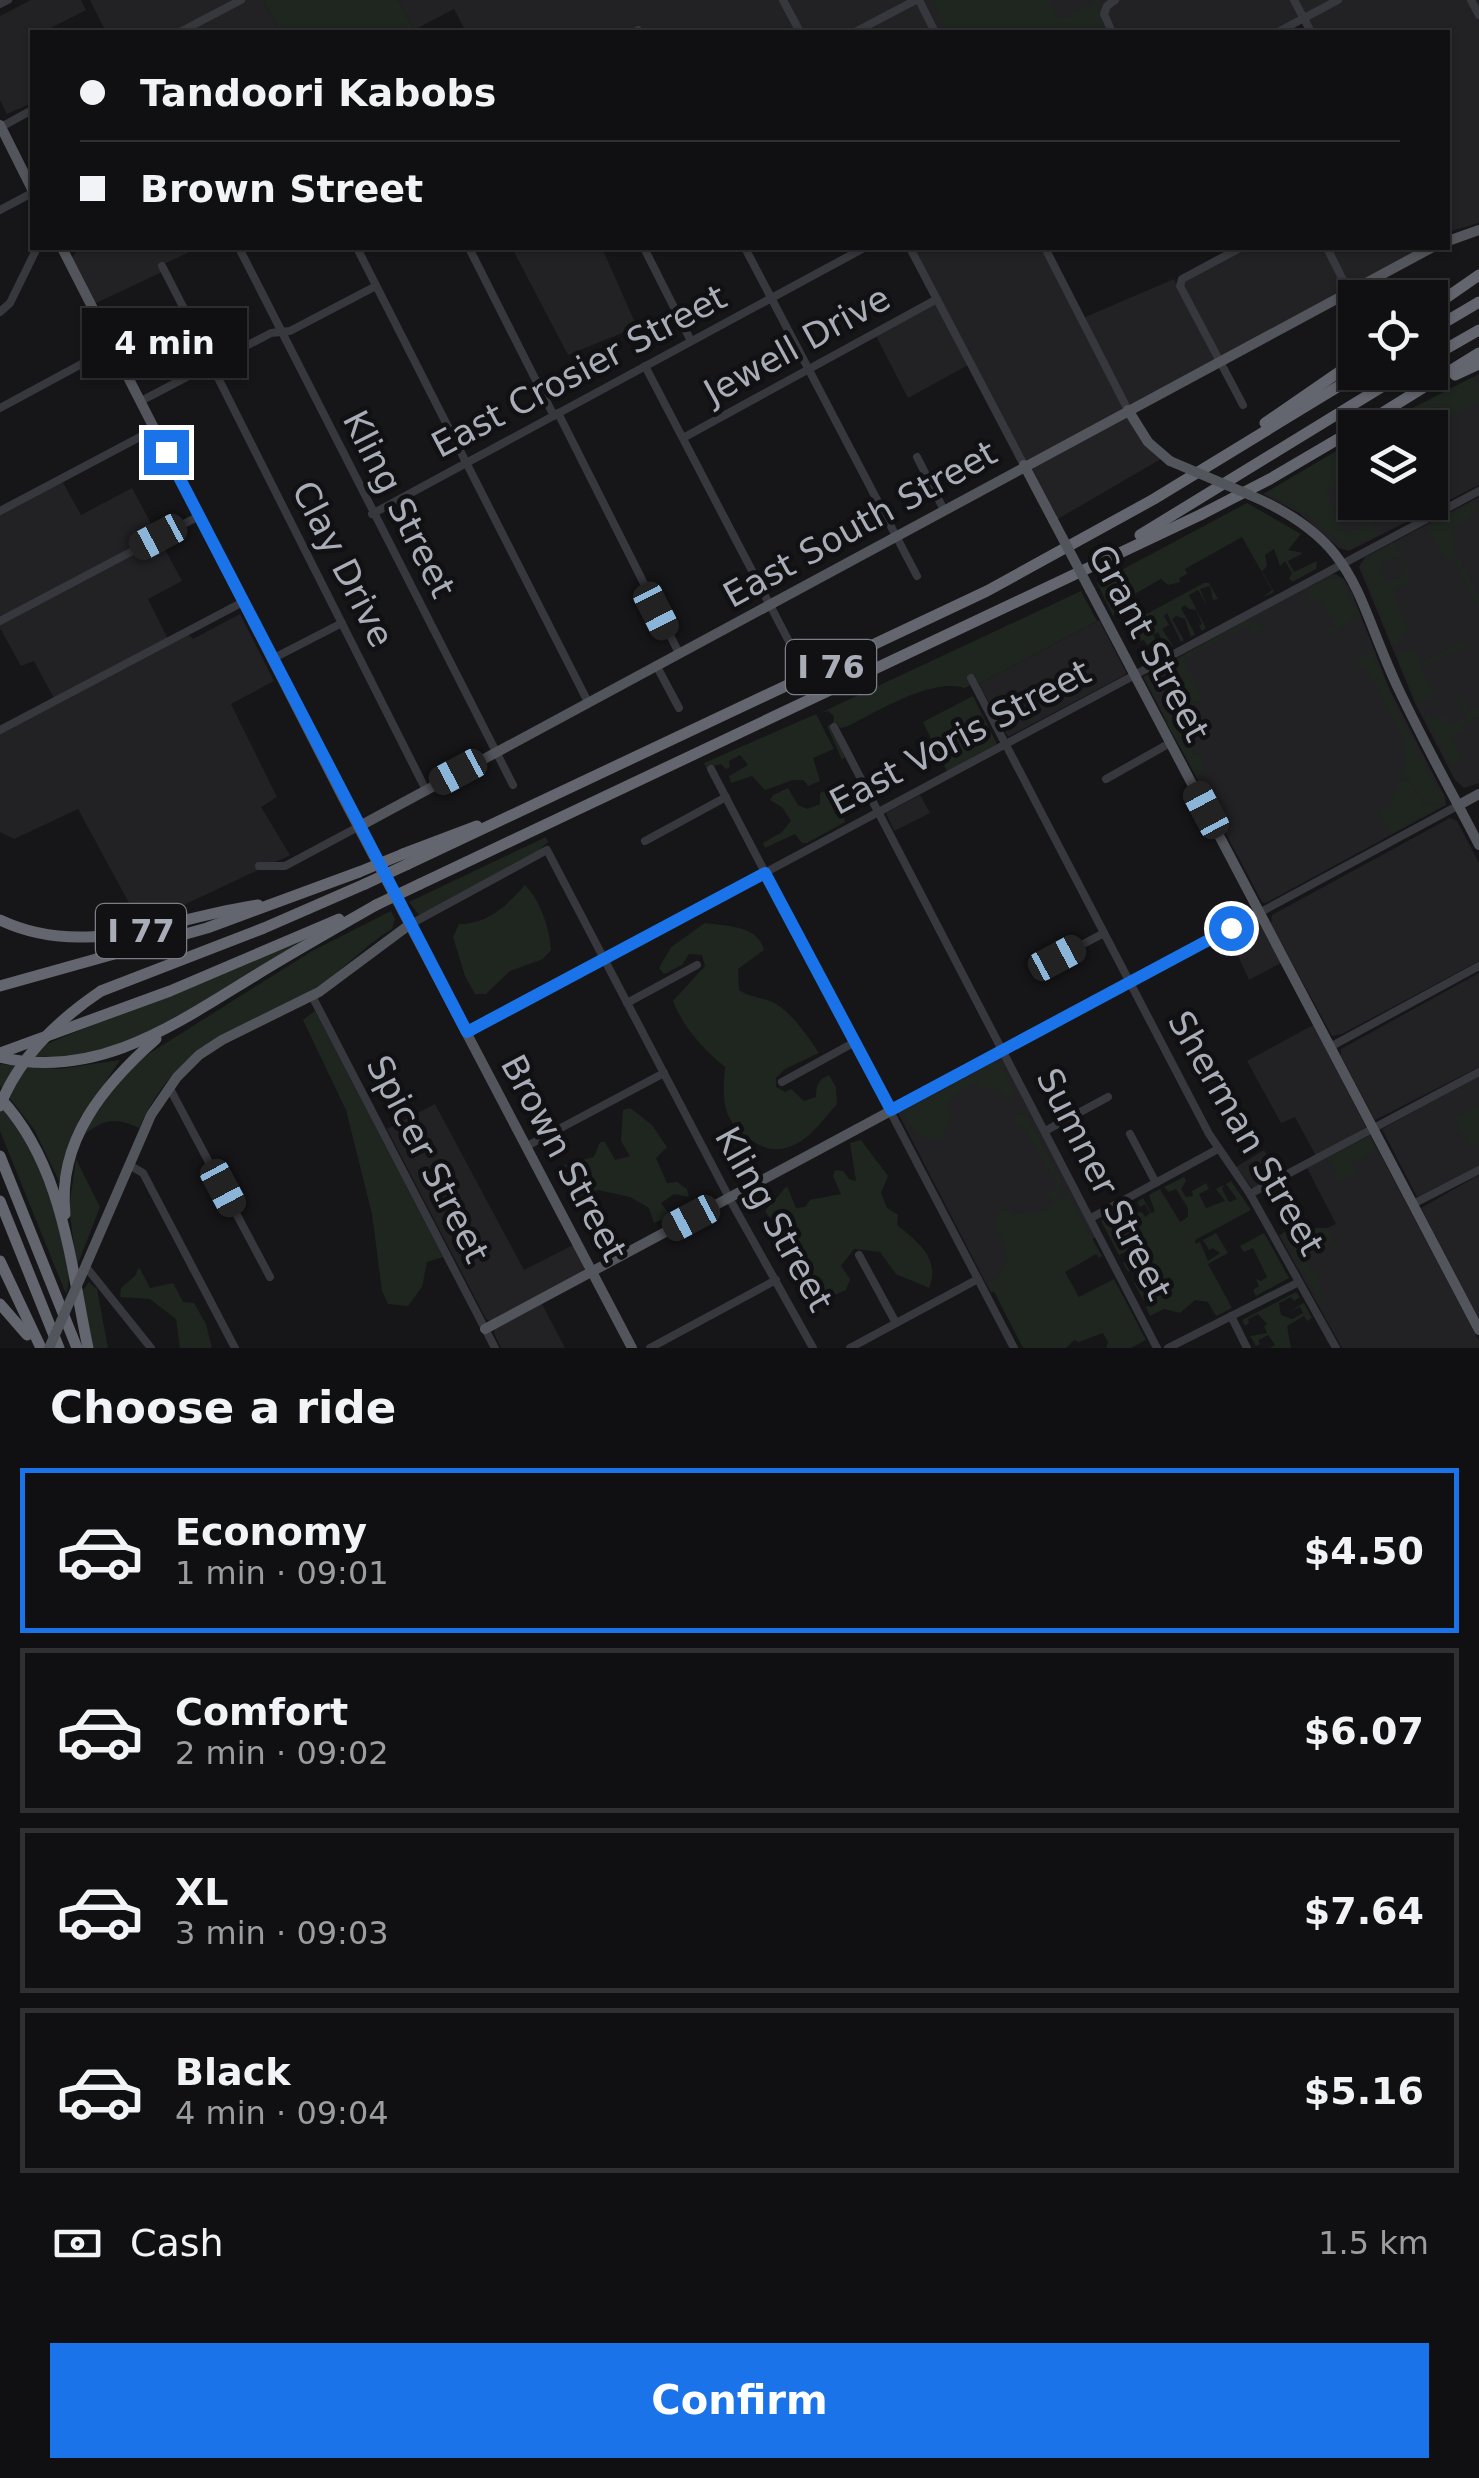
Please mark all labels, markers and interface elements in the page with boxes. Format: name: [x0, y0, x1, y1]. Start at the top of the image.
text: Tandoori Kabobs: [140, 71, 496, 115]
text: Brown Street: [140, 167, 423, 211]
street label: East Crosier Street: [425, 276, 733, 466]
street label: Jewell Drive: [696, 278, 897, 413]
map controls: [1338, 280, 1448, 520]
button: locate: [1338, 280, 1448, 390]
callout: 4 min: [84, 307, 248, 377]
text: 4 min: [114, 324, 215, 362]
street label: Kling Street: [335, 404, 463, 604]
button: layers: [1338, 410, 1448, 520]
route end: [144, 430, 189, 475]
street label: East South Street: [717, 432, 1003, 616]
street label: Clay Drive: [284, 474, 402, 654]
car: [124, 510, 192, 564]
street label: Grant Street: [1081, 538, 1217, 748]
car: [629, 577, 683, 645]
road number: I 76: [786, 640, 876, 694]
street label: East Voris Street: [823, 651, 1097, 823]
car: [424, 745, 492, 799]
car: [1179, 776, 1233, 844]
road number: I 77: [96, 904, 186, 958]
route start: [1209, 906, 1254, 951]
car: [1023, 931, 1091, 985]
street label: Sherman Street: [1160, 1004, 1332, 1262]
street label: Brown Street: [493, 1048, 635, 1268]
street label: Spicer Street: [359, 1049, 497, 1269]
street label: Sumner Street: [1029, 1062, 1179, 1306]
street label: Kling Street: [707, 1120, 841, 1318]
car: [196, 1154, 250, 1222]
car: [657, 1191, 725, 1245]
text: Choose a ride: [50, 1381, 396, 1434]
icon: car: [55, 1506, 145, 1596]
text: Economy: [175, 1510, 367, 1554]
text: $4.50: [1304, 1529, 1424, 1573]
text: 1 min · 09:01: [175, 1554, 389, 1592]
icon: car: [55, 1686, 145, 1776]
text: Comfort: [175, 1690, 348, 1734]
text: $6.07: [1304, 1709, 1424, 1753]
text: 2 min · 09:02: [175, 1734, 389, 1772]
icon: car: [55, 1866, 145, 1956]
text: XL: [175, 1870, 229, 1914]
text: $7.64: [1304, 1889, 1424, 1933]
text: 3 min · 09:03: [175, 1914, 389, 1952]
icon: car: [55, 2046, 145, 2136]
text: Black: [175, 2050, 290, 2094]
text: $5.16: [1304, 2069, 1424, 2113]
text: 4 min · 09:04: [175, 2094, 389, 2132]
icon: cash: [50, 2216, 105, 2271]
text: Cash: [130, 2221, 224, 2265]
text: 1.5 km: [1318, 2224, 1429, 2262]
button: Confirm: [50, 2343, 1429, 2458]

